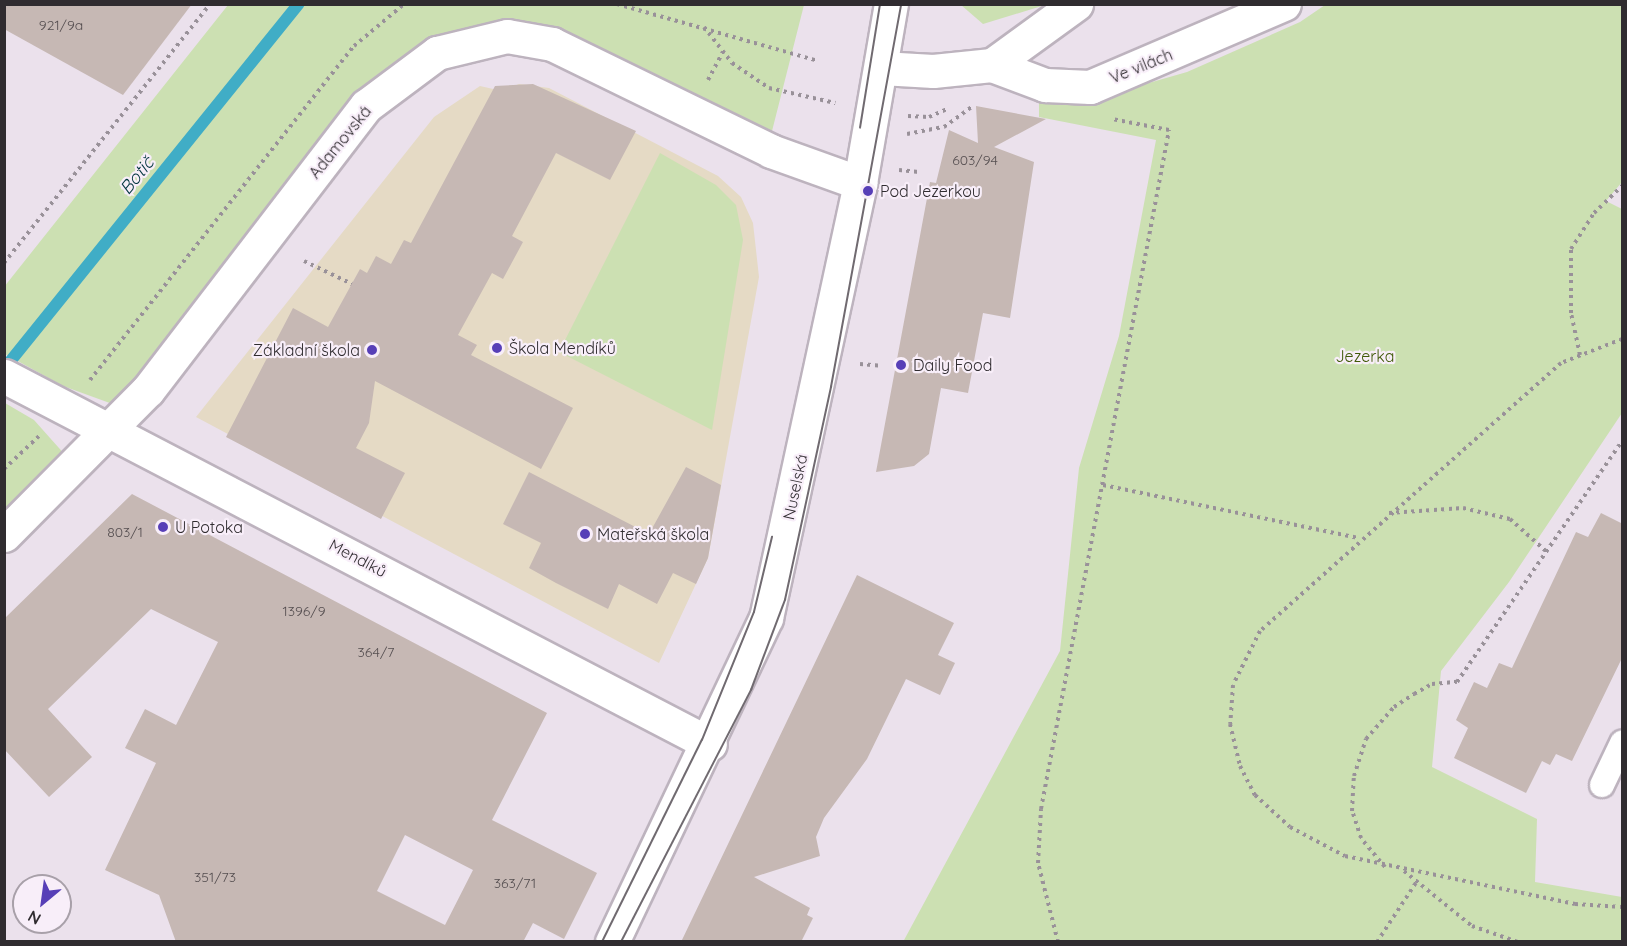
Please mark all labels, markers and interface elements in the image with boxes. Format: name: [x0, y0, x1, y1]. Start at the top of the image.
house number: 921/9a: [39, 17, 83, 33]
street label: Ve vilách: [1107, 45, 1175, 87]
street label: Adamovská: [305, 102, 375, 182]
house number: 603/94: [952, 152, 998, 168]
water label: Botič: [115, 153, 159, 199]
place label: Pod Jezerkou: [880, 181, 981, 201]
marker: Pod Jezerkou: [861, 184, 875, 198]
place label: Škola Mendíků: [509, 338, 616, 358]
place label: Základní škola: [253, 340, 360, 360]
marker: Škola Mendíků: [490, 341, 504, 355]
marker: Základní škola: [365, 343, 379, 357]
park label: Jezerka: [1335, 346, 1395, 366]
place label: Daily Food: [913, 355, 992, 375]
marker: Daily Food: [894, 358, 908, 372]
street label: Nuselská: [779, 452, 811, 522]
place label: U Potoka: [175, 517, 243, 537]
marker: U Potoka: [156, 520, 170, 534]
house number: 803/1: [107, 524, 143, 540]
place label: Mateřská škola: [597, 524, 709, 544]
marker: Mateřská škola: [578, 527, 592, 541]
street label: Mendíků: [326, 535, 390, 581]
house number: 1396/9: [283, 603, 325, 619]
house number: 364/7: [358, 644, 394, 660]
house number: 351/73: [194, 869, 236, 885]
north arrow: [12, 874, 72, 934]
house number: 363/71: [494, 875, 536, 891]
text: N: [24, 906, 44, 930]

